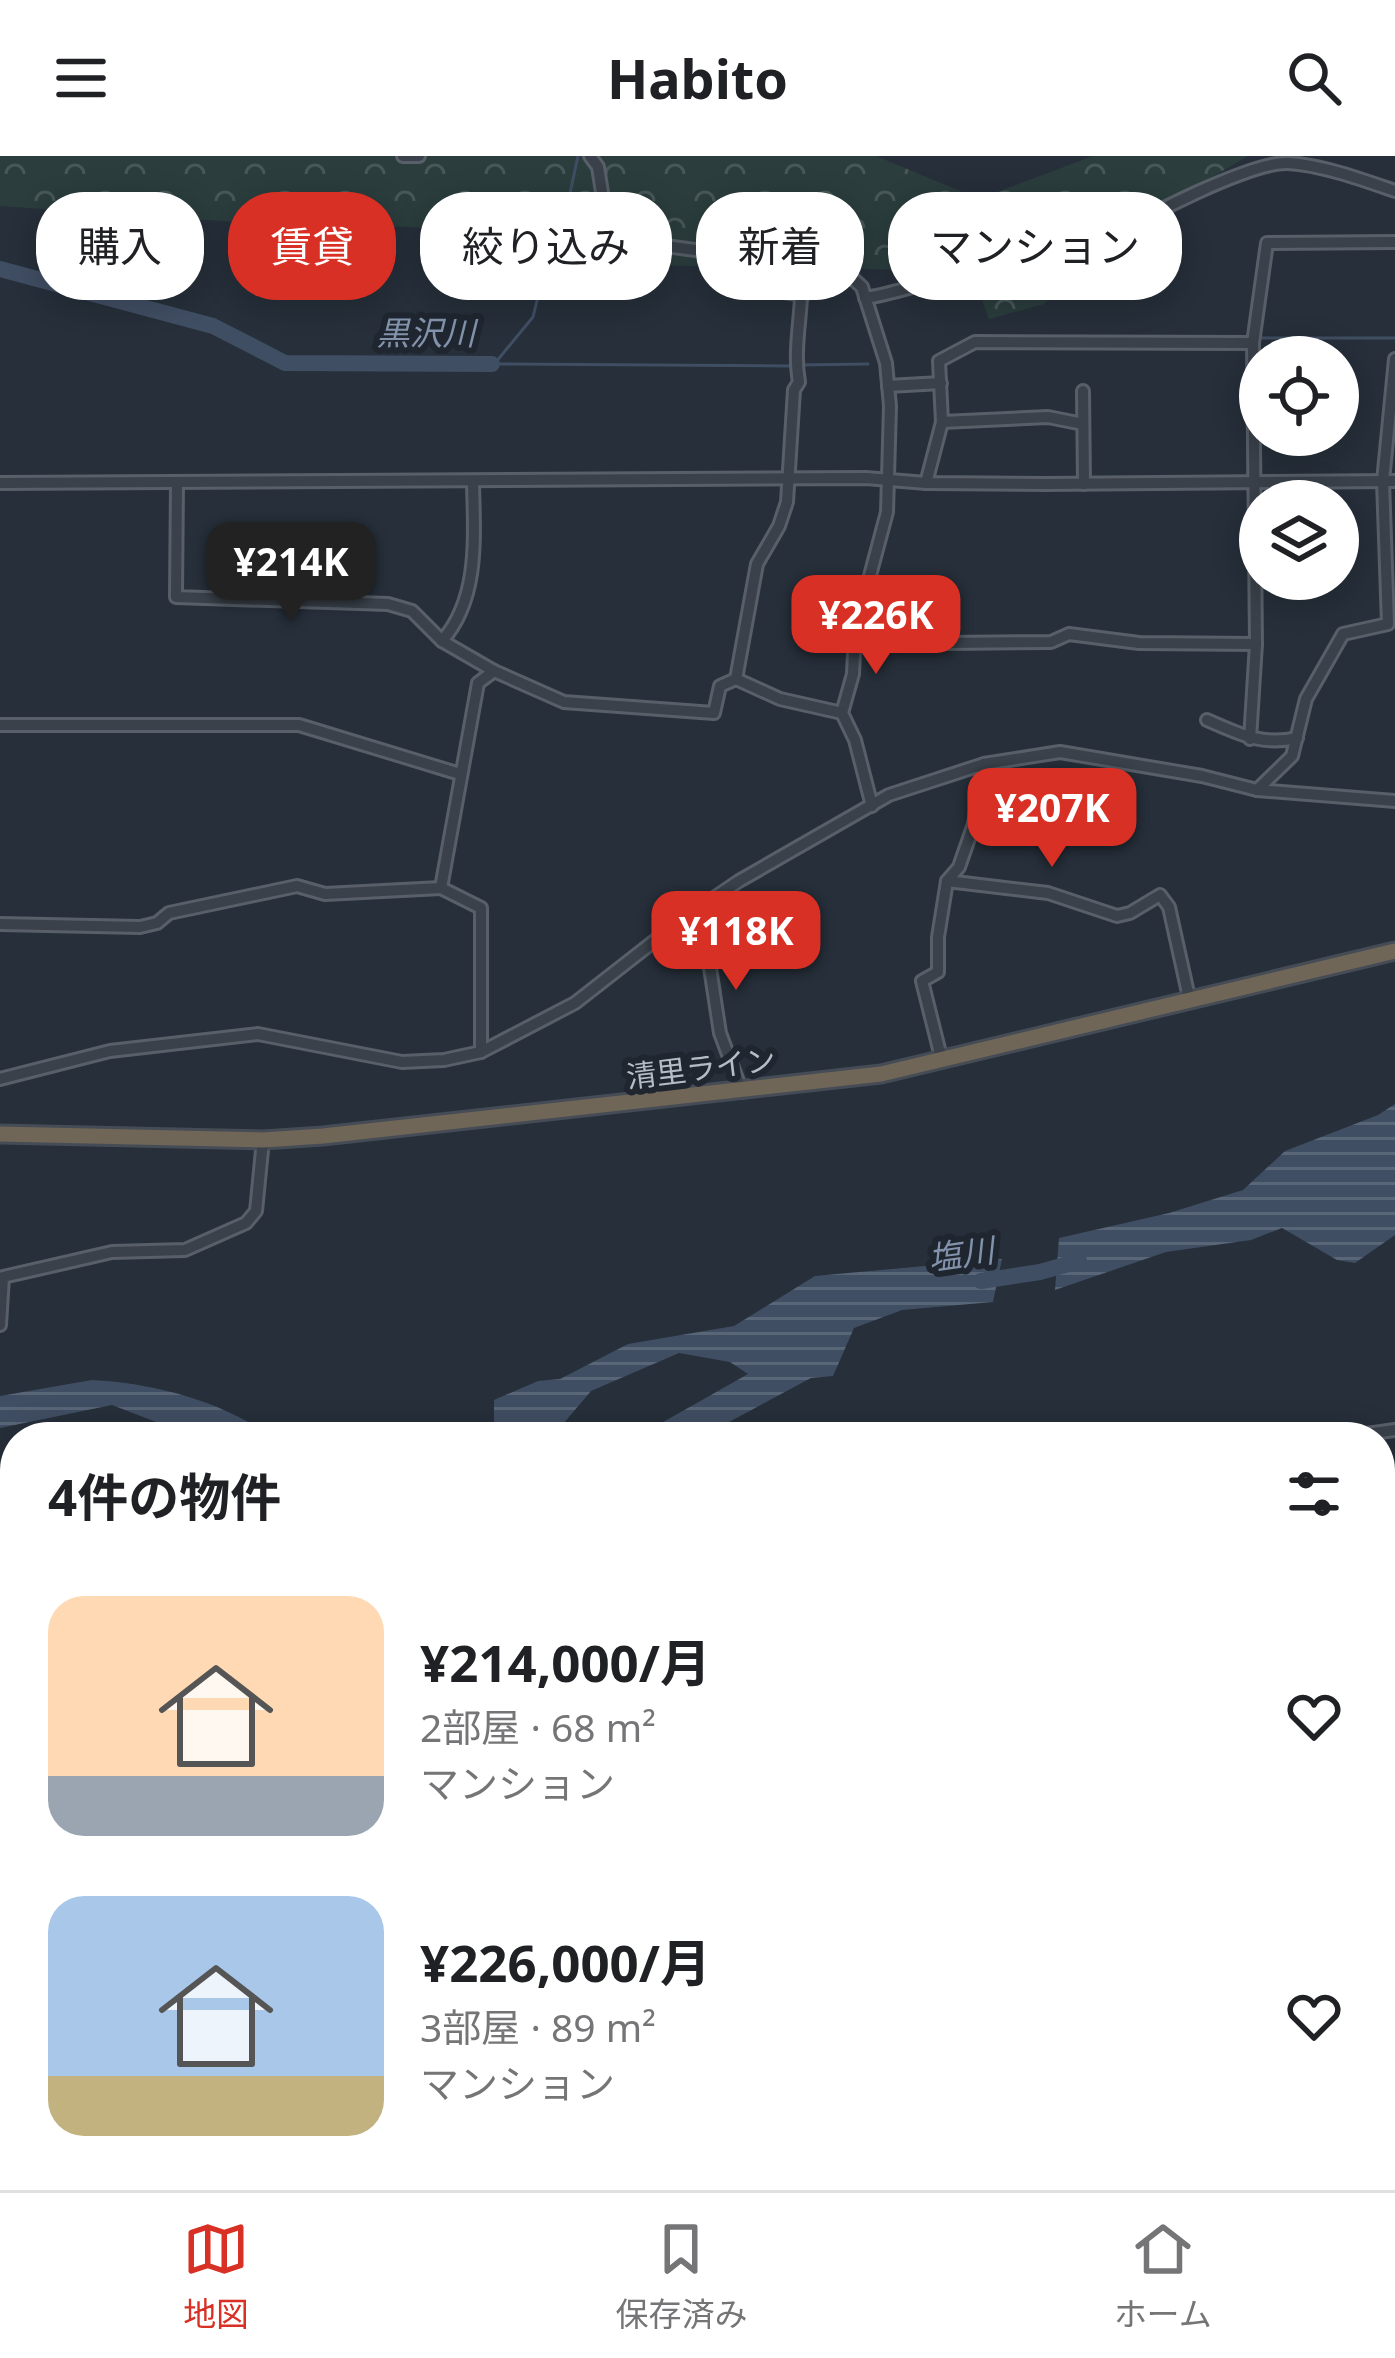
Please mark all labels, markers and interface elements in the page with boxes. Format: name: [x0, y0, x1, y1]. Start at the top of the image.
text: Habito: [607, 41, 788, 115]
icon: menu: [48, 45, 114, 111]
icon: search: [1281, 45, 1347, 111]
chip: 購入: [36, 192, 204, 300]
chip: 賃貸: [228, 192, 396, 300]
chip: 絞り込み: [420, 192, 672, 300]
chip: 新着: [696, 192, 864, 300]
chip: マンション: [888, 192, 1182, 300]
water label: 黒沢川: [377, 310, 479, 355]
map controls: [1239, 336, 1359, 600]
button: locate: [1239, 336, 1359, 456]
button: layers: [1239, 480, 1359, 600]
pin: ¥214K: [207, 522, 375, 624]
text: ¥214K: [233, 534, 349, 587]
pin: ¥226K: [792, 575, 960, 677]
text: ¥226K: [818, 587, 934, 640]
pin: ¥207K: [968, 768, 1136, 870]
text: ¥207K: [994, 780, 1110, 833]
pin: ¥118K: [652, 891, 820, 993]
text: ¥118K: [678, 903, 794, 956]
street label: 清里ライン: [624, 1038, 778, 1097]
water label: 塩川: [925, 1226, 1000, 1280]
text: 4件の物件: [48, 1461, 281, 1531]
icon: filters: [1281, 1461, 1347, 1527]
text: ¥214,000/月: [420, 1627, 711, 1697]
icon: home: [144, 1644, 288, 1788]
icon: heart: [1281, 1683, 1347, 1749]
text: 2部屋 · 68 m²: [420, 1700, 656, 1753]
text: マンション: [420, 1756, 615, 1809]
text: ¥226,000/月: [420, 1927, 711, 1997]
icon: home: [144, 1944, 288, 2088]
icon: heart: [1281, 1983, 1347, 2049]
text: 3部屋 · 89 m²: [420, 2000, 656, 2053]
text: マンション: [420, 2056, 615, 2109]
tab: 地図: [183, 2216, 249, 2336]
tab: 保存済み: [615, 2216, 747, 2336]
tab: ホーム: [1114, 2216, 1212, 2336]

